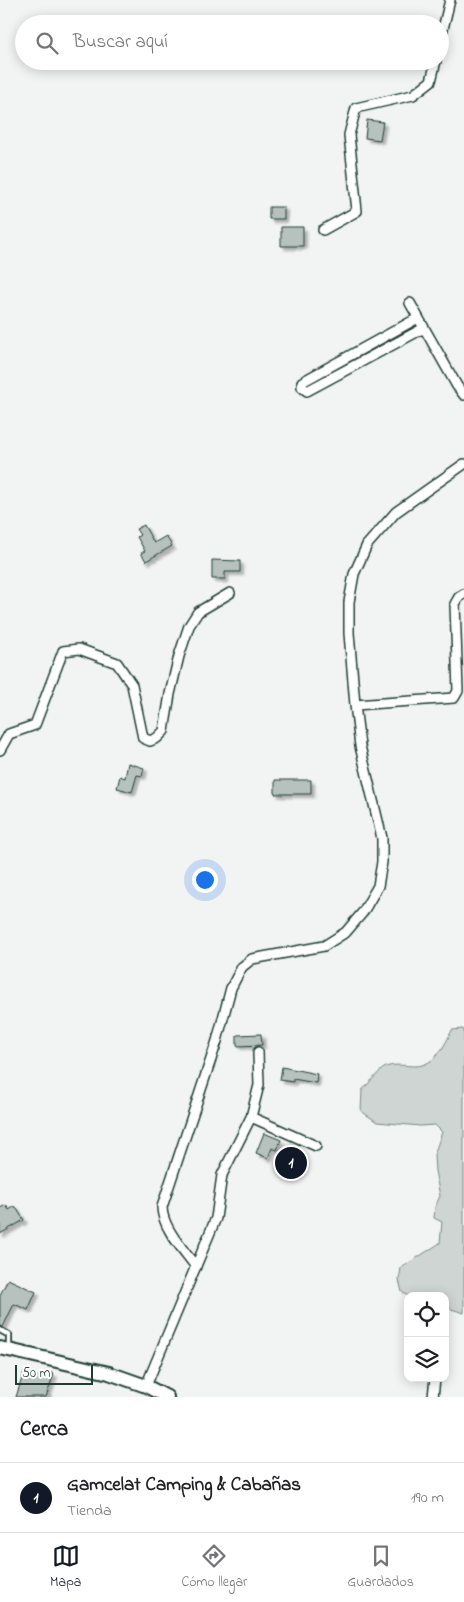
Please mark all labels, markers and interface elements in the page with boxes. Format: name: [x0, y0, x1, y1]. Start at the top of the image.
search box: [15, 15, 449, 70]
icon: search: [33, 29, 61, 57]
text: Buscar aquí: [73, 29, 168, 56]
your location: [192, 867, 218, 893]
pin: 1: [275, 1144, 307, 1182]
map controls: [404, 1292, 449, 1382]
button: locate: [404, 1292, 449, 1337]
button: layers: [404, 1337, 449, 1382]
scale bar: [15, 1362, 92, 1385]
text: 50 m: [22, 1363, 50, 1384]
text: Cerca: [20, 1415, 68, 1445]
text: Gamcelat Camping & Cabañas: [67, 1472, 301, 1499]
text: 1: [33, 1486, 39, 1510]
text: 190 m: [411, 1486, 444, 1510]
text: Tienda: [67, 1499, 112, 1523]
tab: Mapa: [50, 1542, 81, 1593]
tab: Cómo llegar: [182, 1542, 247, 1593]
tab: Guardados: [348, 1542, 414, 1593]

